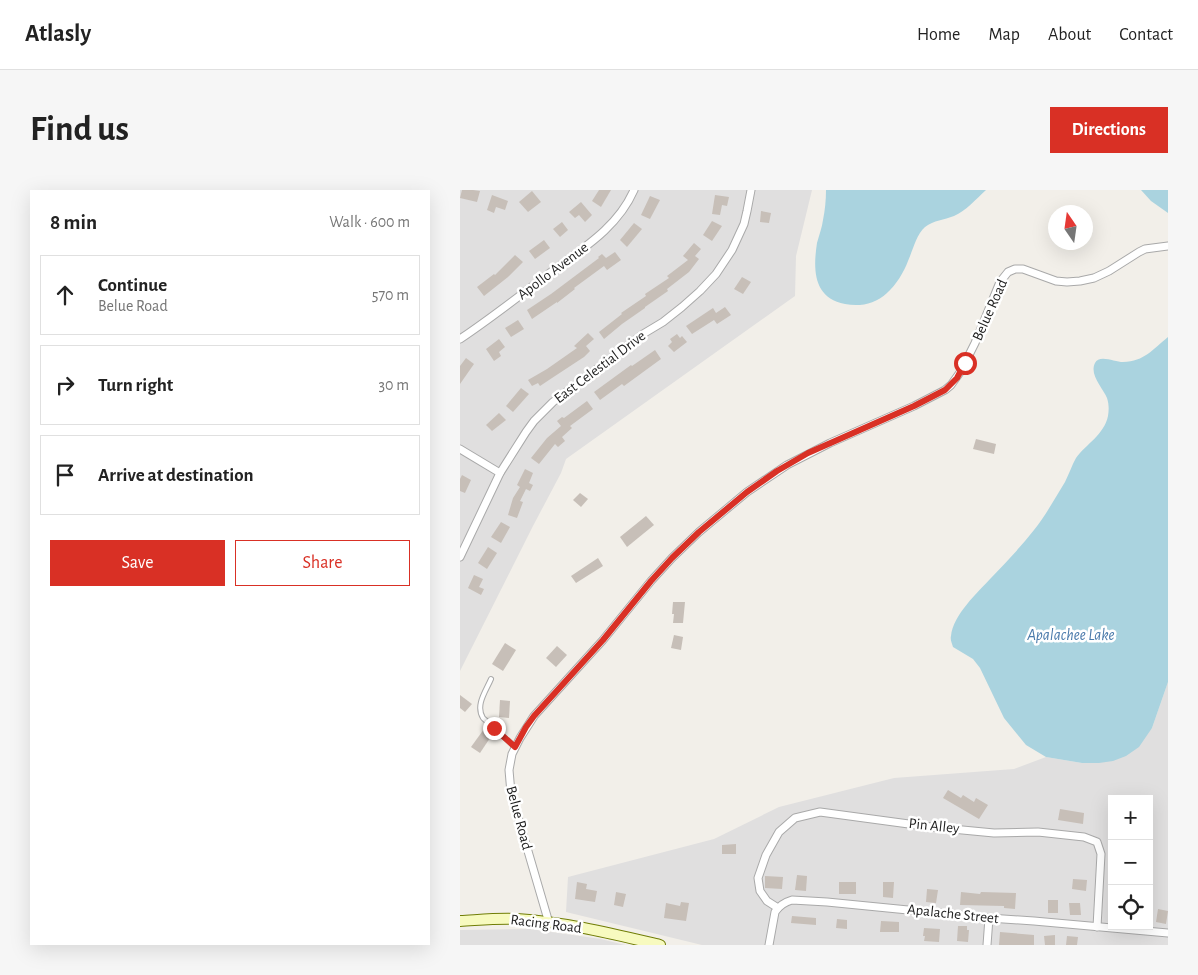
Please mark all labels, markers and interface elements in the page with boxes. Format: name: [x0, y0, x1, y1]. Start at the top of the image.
text: Atlasly: [25, 22, 91, 46]
text: Home: [917, 26, 960, 44]
text: Map: [988, 26, 1020, 44]
text: About: [1048, 26, 1091, 44]
text: Contact: [1119, 26, 1173, 44]
button: Directions: [1050, 107, 1168, 153]
text: Find us: [30, 112, 129, 147]
north arrow: [1048, 205, 1093, 250]
text: 8 min: [50, 212, 97, 233]
text: Walk · 600 m: [329, 214, 410, 230]
street label: Apollo Avenue: [515, 240, 591, 302]
text: Continue: [98, 276, 167, 295]
street label: Belue Road: [970, 277, 1010, 343]
icon: ahead: [51, 281, 79, 309]
text: 570 m: [372, 287, 409, 303]
text: Belue Road: [98, 298, 168, 314]
street label: East Celestial Drive: [552, 328, 648, 406]
route start: [954, 352, 977, 375]
icon: right: [51, 371, 79, 399]
text: Turn right: [98, 376, 173, 395]
text: 30 m: [379, 377, 409, 393]
icon: arrive: [51, 461, 79, 489]
text: Arrive at destination: [98, 466, 254, 485]
button: Save: [50, 540, 225, 586]
button: Share: [235, 540, 410, 586]
water label: Apalachee Lake: [1026, 627, 1115, 644]
route end: [483, 717, 506, 740]
street label: Belue Road: [503, 784, 535, 852]
map controls: [1108, 795, 1153, 930]
button: +: [1108, 795, 1153, 840]
street label: Pin Alley: [908, 816, 961, 836]
button: −: [1108, 840, 1153, 885]
button: locate: [1108, 885, 1153, 930]
street label: Apalache Street: [907, 902, 1000, 926]
street label: Racing Road: [510, 912, 583, 936]

